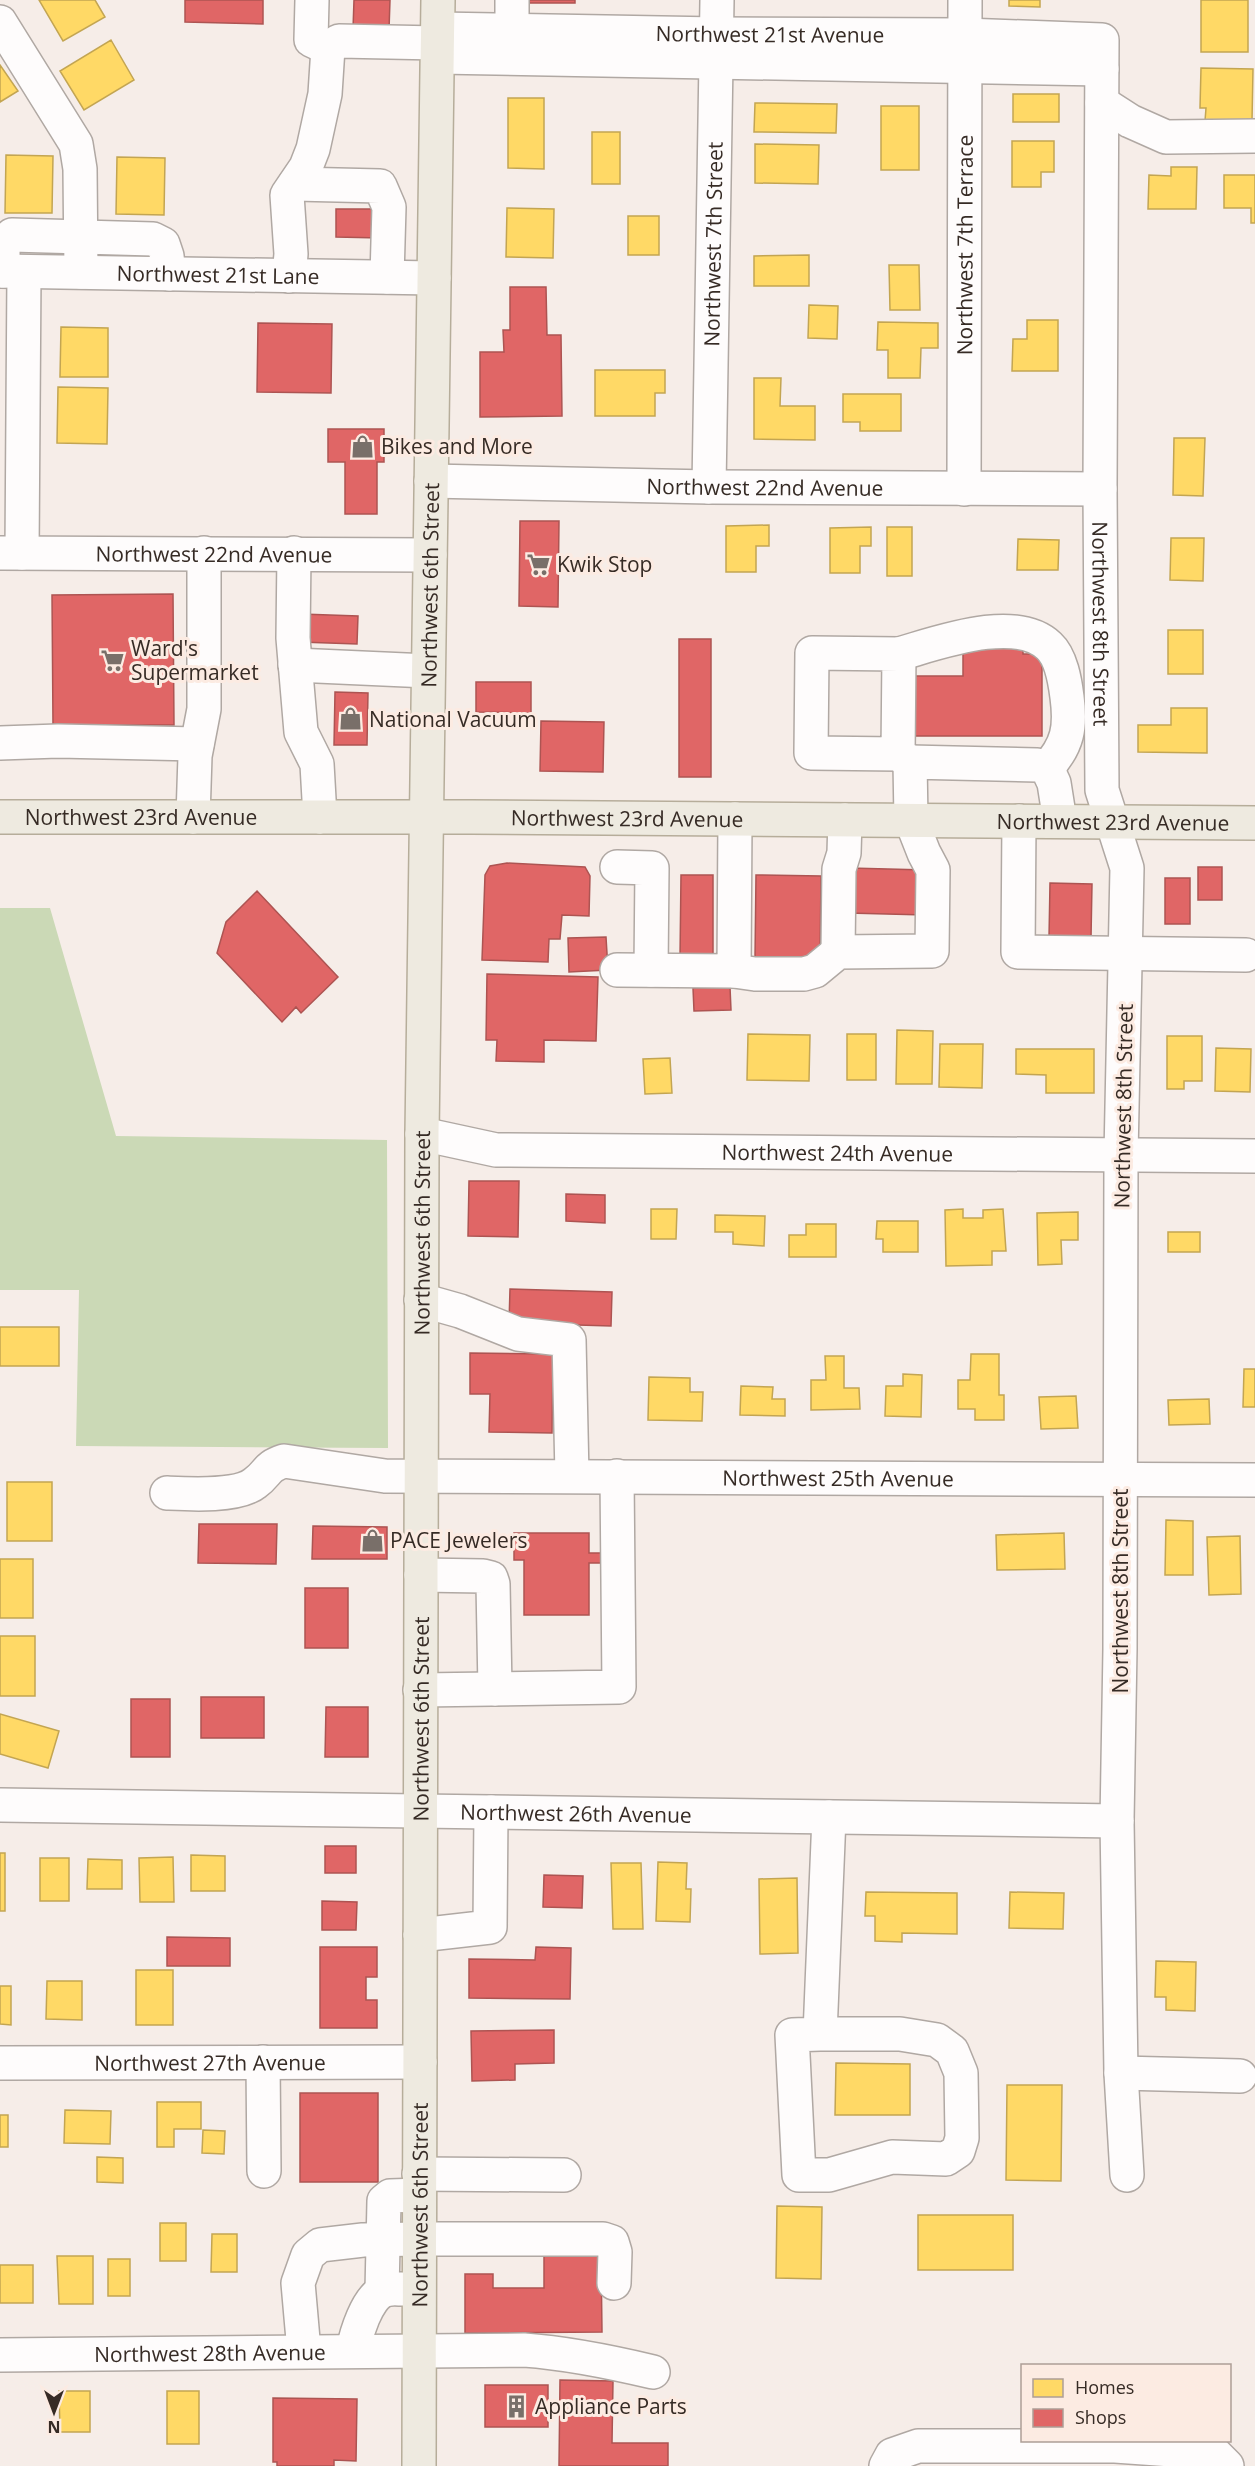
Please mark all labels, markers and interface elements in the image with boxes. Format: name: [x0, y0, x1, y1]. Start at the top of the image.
street label: Northwest 21st Avenue: [655, 19, 884, 49]
street label: Northwest 7th Terrace: [950, 135, 979, 355]
street label: Northwest 7th Street: [697, 141, 729, 347]
street label: Northwest 21st Lane: [116, 259, 320, 290]
place label: Bikes and More: [381, 432, 533, 460]
shop icon: Bikes and More: [350, 433, 376, 459]
street label: Northwest 22nd Avenue: [646, 472, 883, 502]
street label: Northwest 6th Street: [414, 482, 445, 688]
street label: Northwest 8th Street: [1086, 521, 1116, 726]
street label: Northwest 22nd Avenue: [95, 539, 333, 569]
place label: Kwik Stop: [557, 550, 652, 578]
supermarket icon: Kwik Stop: [526, 551, 552, 577]
place label: Ward's Supermarket: [131, 634, 259, 686]
supermarket icon: Ward's Supermarket: [100, 647, 126, 673]
place label: National Vacuum: [369, 705, 537, 733]
shop icon: National Vacuum: [338, 706, 364, 732]
street label: Northwest 23rd Avenue: [25, 803, 257, 831]
street label: Northwest 23rd Avenue: [511, 803, 743, 833]
street label: Northwest 23rd Avenue: [997, 807, 1229, 837]
street label: Northwest 8th Street: [1107, 1003, 1139, 1209]
street label: Northwest 6th Street: [408, 1130, 436, 1336]
street label: Northwest 24th Avenue: [721, 1138, 953, 1168]
street label: Northwest 25th Avenue: [722, 1464, 954, 1493]
street label: Northwest 8th Street: [1106, 1489, 1134, 1693]
place label: PACE Jewelers: [390, 1526, 527, 1554]
shop icon: PACE Jewelers: [359, 1527, 385, 1553]
street label: Northwest 6th Street: [406, 1616, 435, 1822]
street label: Northwest 26th Avenue: [460, 1798, 692, 1829]
street label: Northwest 27th Avenue: [94, 2048, 326, 2077]
street label: Northwest 6th Street: [405, 2102, 434, 2308]
street label: Northwest 28th Avenue: [94, 2338, 326, 2368]
legend: [1021, 2364, 1231, 2442]
text: Homes: [1075, 2375, 1134, 2399]
north arrow: [24, 2382, 84, 2442]
place label: Appliance Parts: [535, 2392, 687, 2420]
building icon: Appliance Parts: [504, 2393, 530, 2419]
text: Shops: [1075, 2405, 1126, 2429]
text: N: [47, 2416, 61, 2438]

